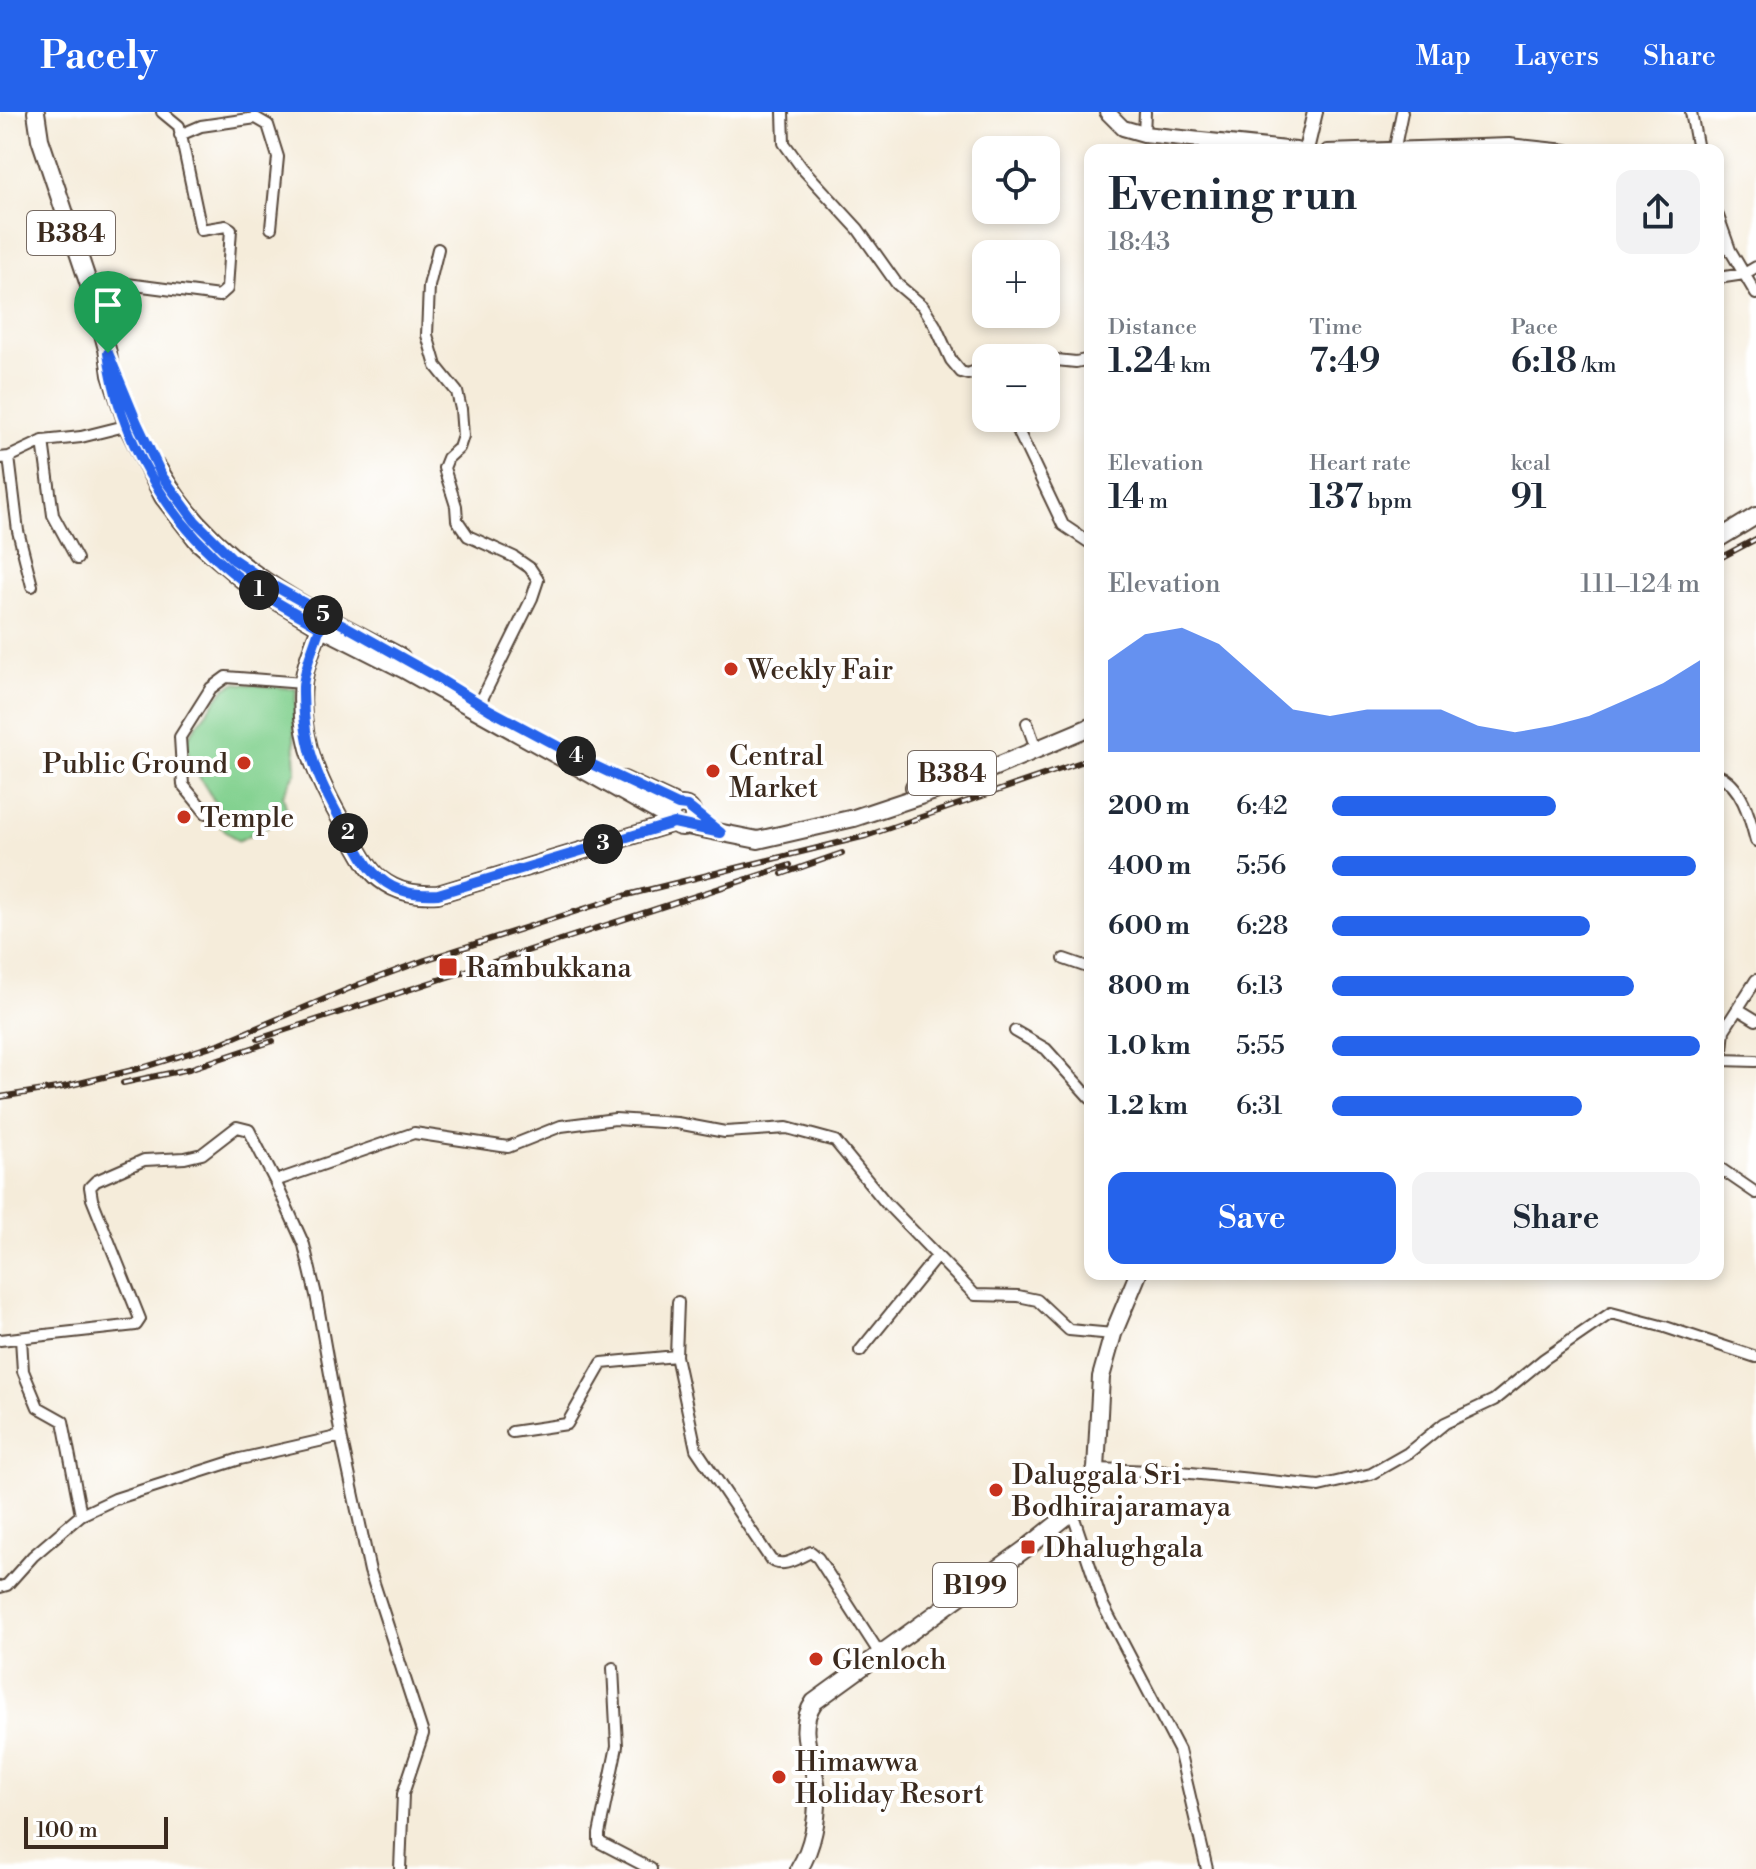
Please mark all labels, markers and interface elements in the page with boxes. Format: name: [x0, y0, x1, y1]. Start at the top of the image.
text: Pacely: [40, 33, 157, 80]
text: Map: [1416, 39, 1471, 74]
text: Layers: [1515, 39, 1599, 74]
text: Share: [1643, 39, 1716, 74]
map controls: [972, 136, 1060, 432]
button: locate: [972, 136, 1060, 224]
text: Evening run: [1108, 168, 1357, 223]
button: share: [1616, 170, 1700, 254]
road number: B384: [27, 211, 115, 255]
text: 18:43: [1108, 226, 1170, 258]
button: +: [972, 240, 1060, 328]
pin: [74, 271, 142, 353]
icon: arrive: [86, 283, 130, 327]
text: Distance: [1108, 314, 1197, 341]
text: Time: [1309, 314, 1362, 341]
text: Pace: [1511, 314, 1558, 341]
text: 1.24: [1108, 341, 1176, 383]
text: 7:49: [1309, 341, 1380, 383]
text: 6:18: [1511, 341, 1577, 383]
button: −: [972, 344, 1060, 432]
text: km: [1176, 352, 1211, 379]
text: /km: [1577, 352, 1617, 379]
text: Elevation: [1108, 450, 1203, 477]
text: Heart rate: [1309, 450, 1411, 477]
text: kcal: [1511, 450, 1551, 477]
text: 14: [1108, 477, 1144, 519]
text: 137: [1309, 477, 1363, 519]
text: 91: [1511, 477, 1546, 519]
text: m: [1144, 488, 1168, 515]
text: bpm: [1363, 488, 1412, 515]
text: Elevation: [1108, 568, 1221, 600]
text: 111–124 m: [1580, 568, 1700, 600]
pin: 1: [239, 570, 279, 610]
text: 1: [254, 576, 264, 603]
pin: 5: [303, 595, 343, 635]
text: 5: [316, 601, 330, 628]
place label: Weekly Fair: [746, 653, 893, 688]
marker: Weekly Fair: [722, 660, 740, 678]
pin: 4: [556, 736, 596, 776]
place label: Central Market: [729, 739, 823, 806]
text: 4: [569, 742, 583, 769]
place label: Public Ground: [43, 747, 228, 782]
road number: B384: [908, 751, 996, 795]
marker: Public Ground: [235, 754, 253, 772]
marker: Central Market: [704, 762, 722, 780]
text: 200 m: [1108, 790, 1190, 822]
text: 6:42: [1236, 790, 1288, 822]
place label: Temple: [200, 801, 294, 836]
marker: Temple: [175, 808, 193, 826]
pin: 2: [328, 813, 368, 853]
text: 2: [341, 819, 355, 846]
pin: 3: [583, 824, 623, 864]
text: 3: [596, 830, 610, 857]
text: 400 m: [1108, 850, 1191, 882]
text: 5:56: [1236, 850, 1286, 882]
text: 600 m: [1108, 910, 1190, 942]
text: 6:28: [1236, 910, 1288, 942]
place label: Rambukkana: [466, 951, 633, 986]
marker: Rambukkana: [437, 956, 459, 978]
text: 800 m: [1108, 970, 1190, 1002]
text: 6:13: [1236, 970, 1283, 1002]
text: 1.0 km: [1108, 1030, 1191, 1062]
text: 5:55: [1236, 1030, 1285, 1062]
text: 1.2 km: [1108, 1090, 1188, 1122]
text: 6:31: [1236, 1090, 1283, 1122]
button: Save: [1108, 1172, 1396, 1264]
button: Share: [1412, 1172, 1700, 1264]
place label: Daluggala Sri Bodhirajaramaya: [1011, 1458, 1232, 1525]
marker: Daluggala Sri Bodhirajaramaya: [987, 1481, 1005, 1499]
place label: Dhalughgala: [1044, 1531, 1204, 1566]
marker: Dhalughgala: [1019, 1538, 1037, 1556]
road number: B199: [933, 1563, 1017, 1607]
place label: Glenloch: [832, 1643, 947, 1678]
marker: Glenloch: [807, 1650, 825, 1668]
place label: Himawwa Holiday Resort: [795, 1745, 984, 1812]
marker: Himawwa Holiday Resort: [770, 1768, 788, 1786]
scale bar: [24, 1813, 168, 1849]
text: 100 m: [36, 1817, 98, 1844]

